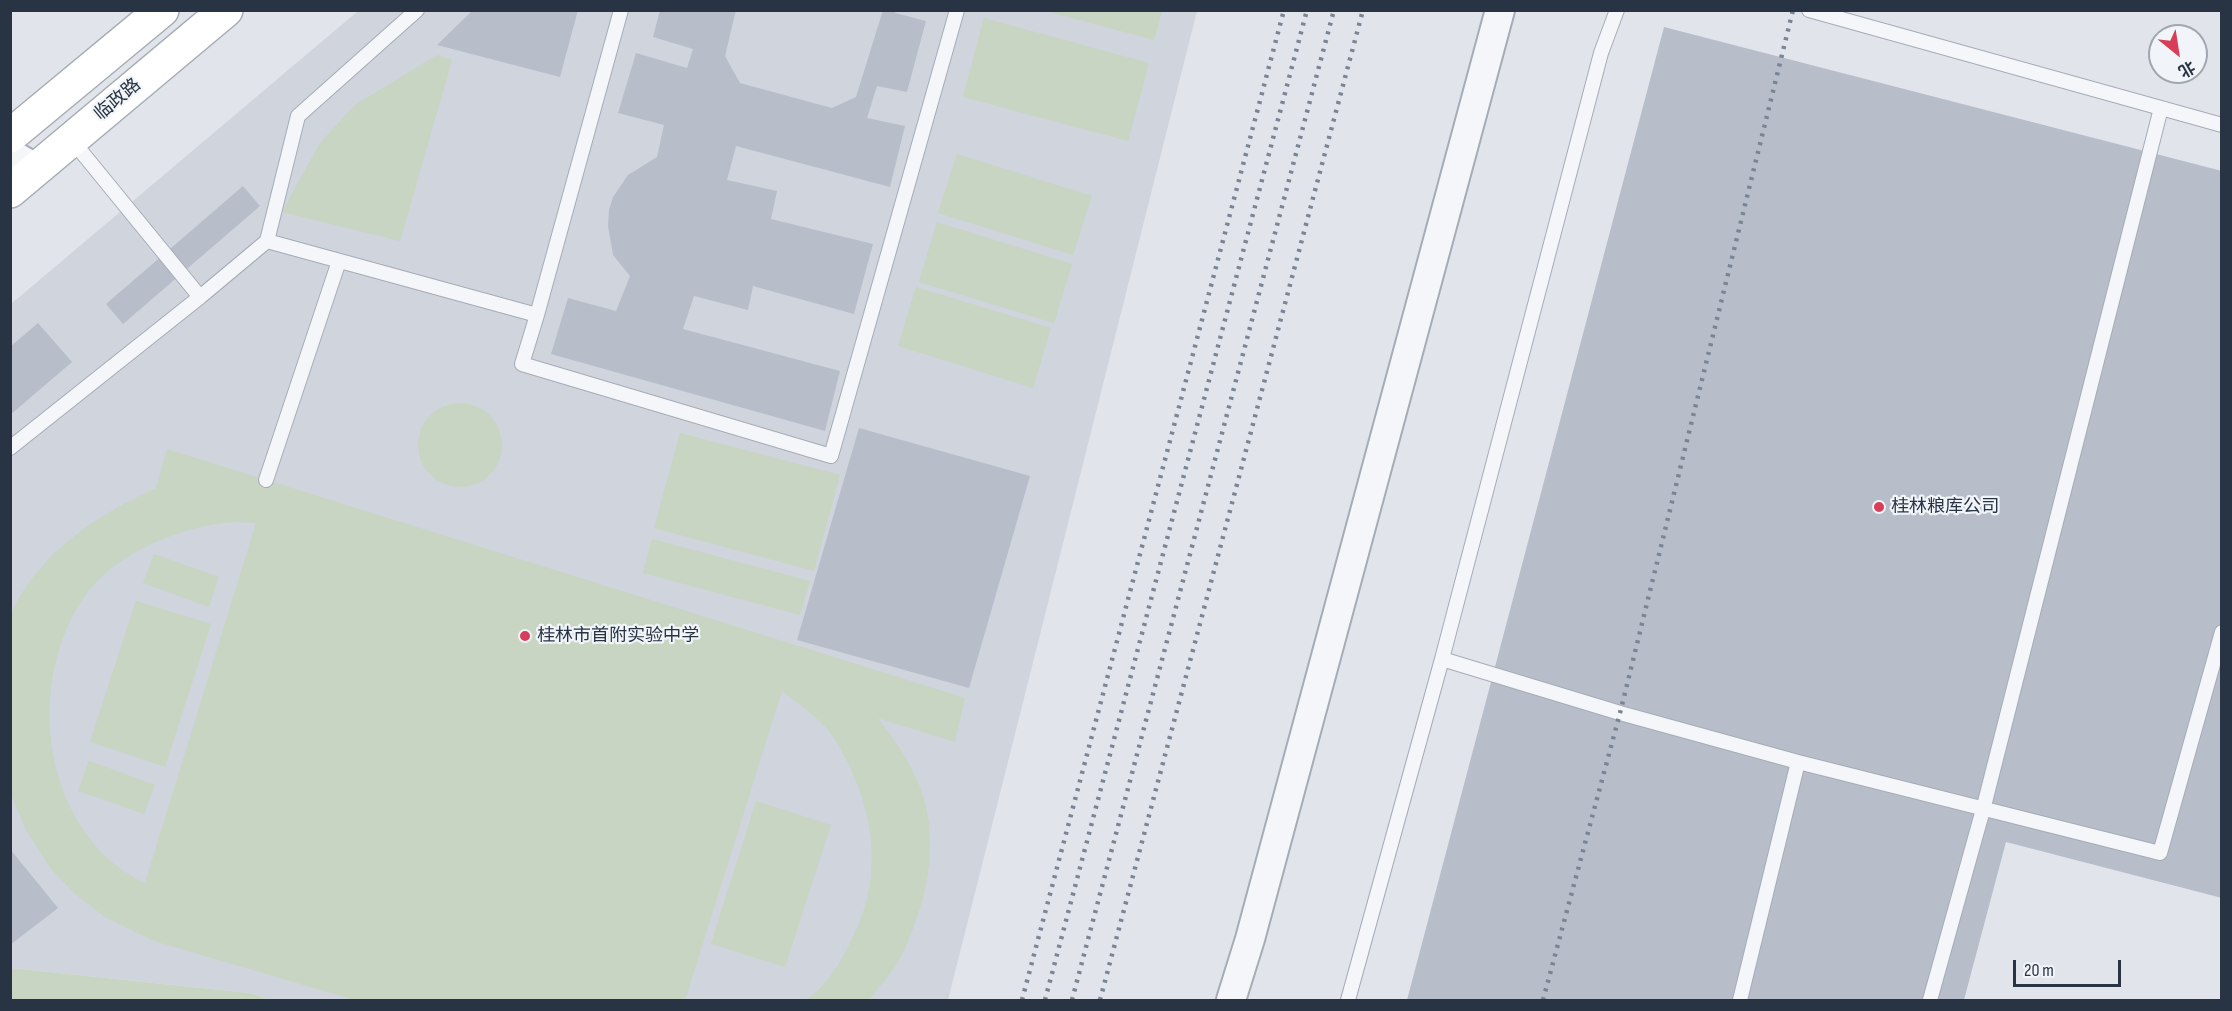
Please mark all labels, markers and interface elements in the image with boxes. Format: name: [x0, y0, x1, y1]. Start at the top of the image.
north arrow: [2148, 24, 2208, 84]
text: 北: [2175, 56, 2198, 81]
street label: 临政路: [90, 74, 146, 126]
place label: 桂林粮库公司: [1891, 496, 1999, 518]
marker: 桂林粮库公司: [1872, 500, 1886, 514]
place label: 桂林市首附实验中学: [537, 625, 699, 647]
marker: 桂林市首附实验中学: [518, 629, 532, 643]
scale bar: [2016, 948, 2124, 986]
text: 20 m: [2024, 960, 2054, 981]

